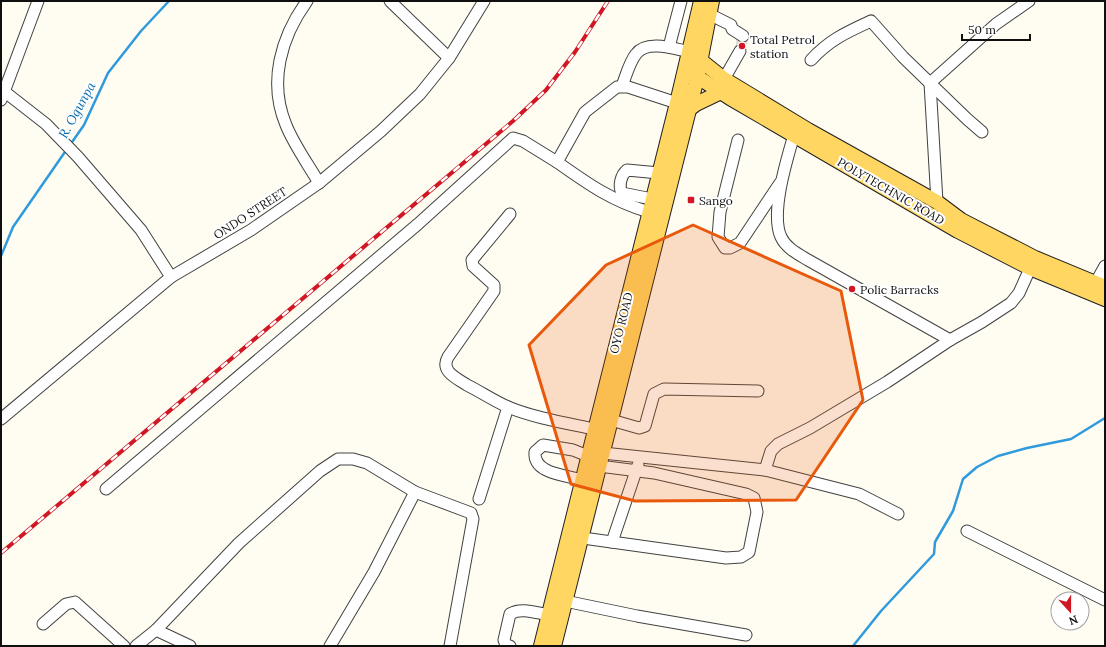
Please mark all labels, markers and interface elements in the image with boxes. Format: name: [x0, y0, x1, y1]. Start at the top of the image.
scale bar: [962, 16, 1030, 42]
text: 50 m: [968, 22, 996, 37]
place label: Total Petrol station: [750, 32, 815, 61]
marker: Total Petrol station: [737, 41, 747, 51]
water label: R. Ogunpa: [55, 78, 100, 141]
street label: POLYTECHNIC ROAD: [835, 154, 947, 228]
street label: ONDO STREET: [210, 183, 290, 242]
place label: Sango: [699, 193, 733, 208]
marker: Sango: [686, 195, 696, 205]
place label: Polic Barracks: [860, 282, 939, 297]
marker: Polic Barracks: [847, 284, 857, 294]
street label: OYO ROAD: [606, 291, 636, 355]
north arrow: [1050, 591, 1090, 631]
text: N: [1067, 612, 1080, 629]

